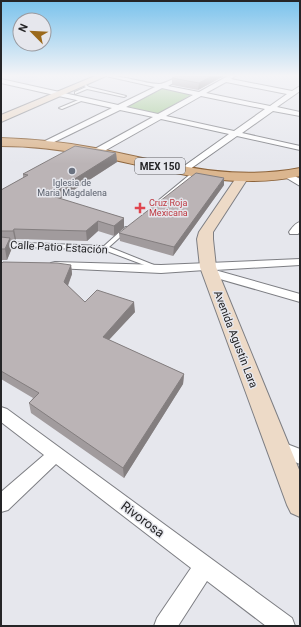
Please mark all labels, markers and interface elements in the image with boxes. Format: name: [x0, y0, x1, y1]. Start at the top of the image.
north arrow: [12, 12, 52, 52]
text: N: [16, 22, 31, 34]
road number: MEX 150: [135, 158, 185, 174]
marker: Iglesia de Maria Magdalena: [67, 166, 77, 176]
place label: Iglesia de Maria Magdalena: [37, 178, 107, 198]
place label: Cruz Roja Mexicana: [149, 198, 188, 218]
marker: Cruz Roja Mexicana: [134, 202, 146, 214]
street label: Calle Patio Estación: [10, 238, 108, 257]
street label: Avenida Agustín Lara: [211, 289, 260, 390]
street label: Rivorosa: [118, 498, 167, 541]

